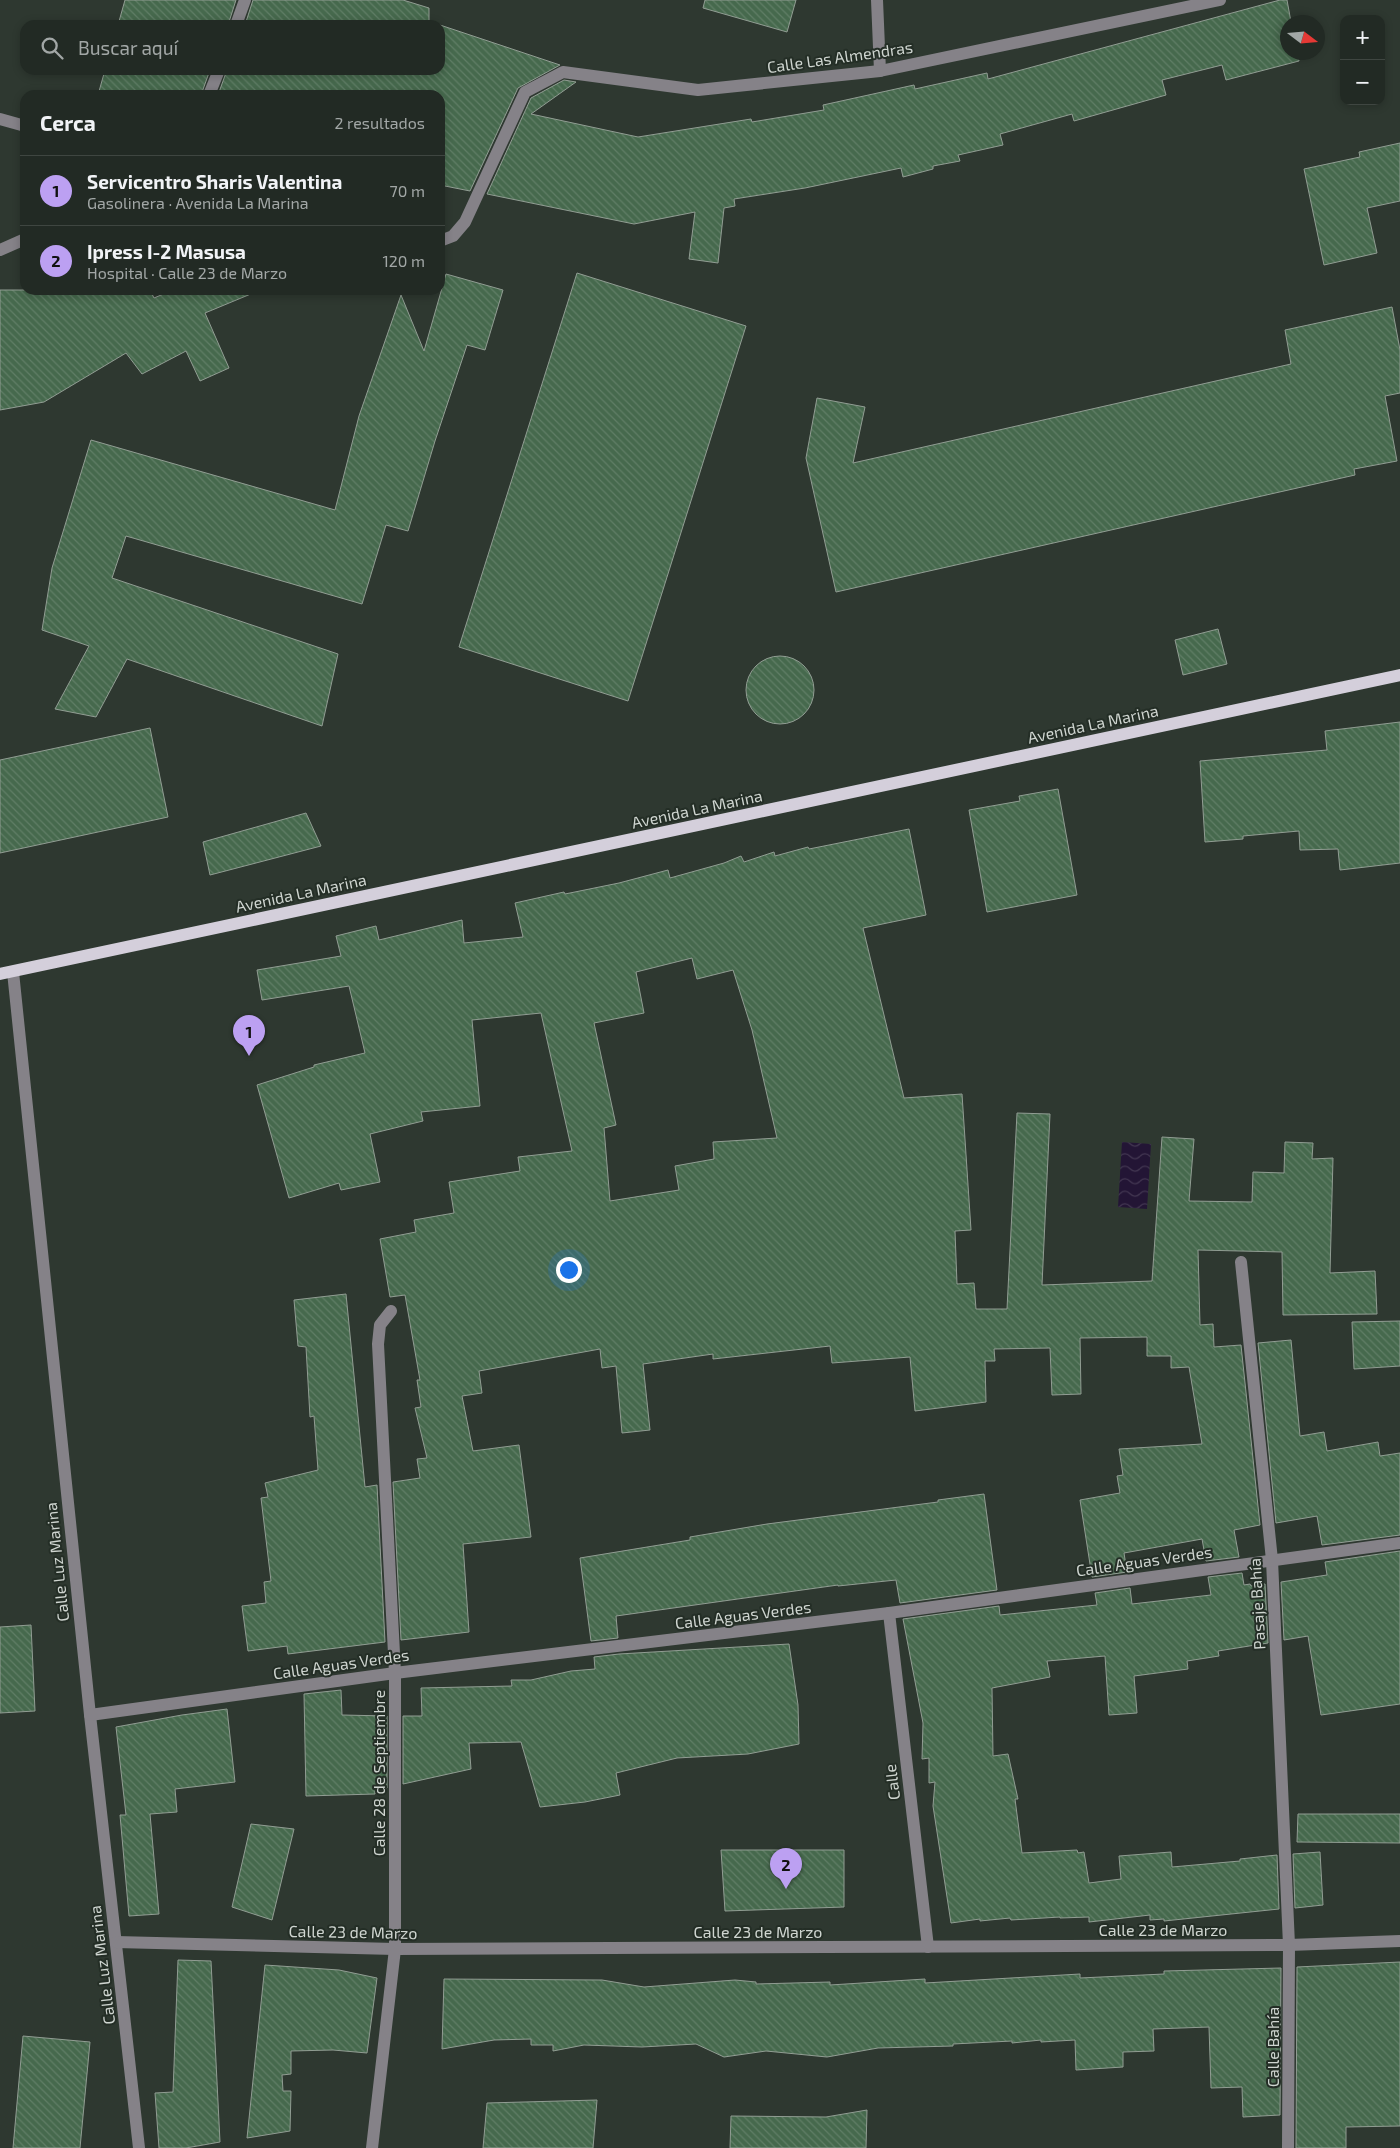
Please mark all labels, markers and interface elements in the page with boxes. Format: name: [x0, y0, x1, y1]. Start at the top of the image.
north arrow: [1280, 15, 1325, 60]
map controls: [1340, 15, 1385, 105]
button: +: [1340, 15, 1385, 60]
search box: [20, 20, 445, 75]
icon: search: [38, 34, 66, 62]
text: Buscar aquí: [78, 36, 178, 59]
street label: Calle Las Almendras: [766, 37, 914, 76]
button: −: [1340, 60, 1385, 105]
text: Cerca: [40, 110, 96, 135]
text: 2 resultados: [334, 113, 425, 132]
text: Servicentro Sharis Valentina: [87, 170, 342, 193]
text: 1: [53, 181, 59, 200]
text: 70 m: [390, 181, 425, 200]
text: Gasolinera · Avenida La Marina: [87, 193, 309, 212]
text: Ipress I-2 Masusa: [87, 240, 246, 263]
text: 2: [51, 251, 61, 270]
text: 120 m: [382, 251, 425, 270]
text: Hospital · Calle 23 de Marzo: [87, 263, 287, 282]
street label: Avenida La Marina: [1026, 700, 1160, 747]
street label: Avenida La Marina: [630, 785, 764, 832]
street label: Avenida La Marina: [234, 869, 368, 916]
pin: 1: [233, 1015, 265, 1056]
your location: [556, 1257, 582, 1283]
street label: Calle Luz Marina: [41, 1501, 72, 1623]
street label: Calle Aguas Verdes: [1075, 1542, 1213, 1579]
street label: Pasaje Bahía: [1245, 1558, 1269, 1650]
street label: Calle Aguas Verdes: [674, 1597, 812, 1632]
street label: Calle Aguas Verdes: [272, 1645, 410, 1682]
street label: Calle 28 de Septiembre: [369, 1690, 388, 1856]
street label: Calle: [880, 1763, 903, 1801]
pin: 2: [770, 1848, 802, 1889]
street label: Calle Luz Marina: [85, 1904, 118, 2026]
street label: Calle 23 de Marzo: [1099, 1920, 1227, 1939]
street label: Calle 23 de Marzo: [288, 1921, 418, 1942]
street label: Calle 23 de Marzo: [694, 1922, 822, 1941]
street label: Calle Bahía: [1263, 2007, 1282, 2087]

